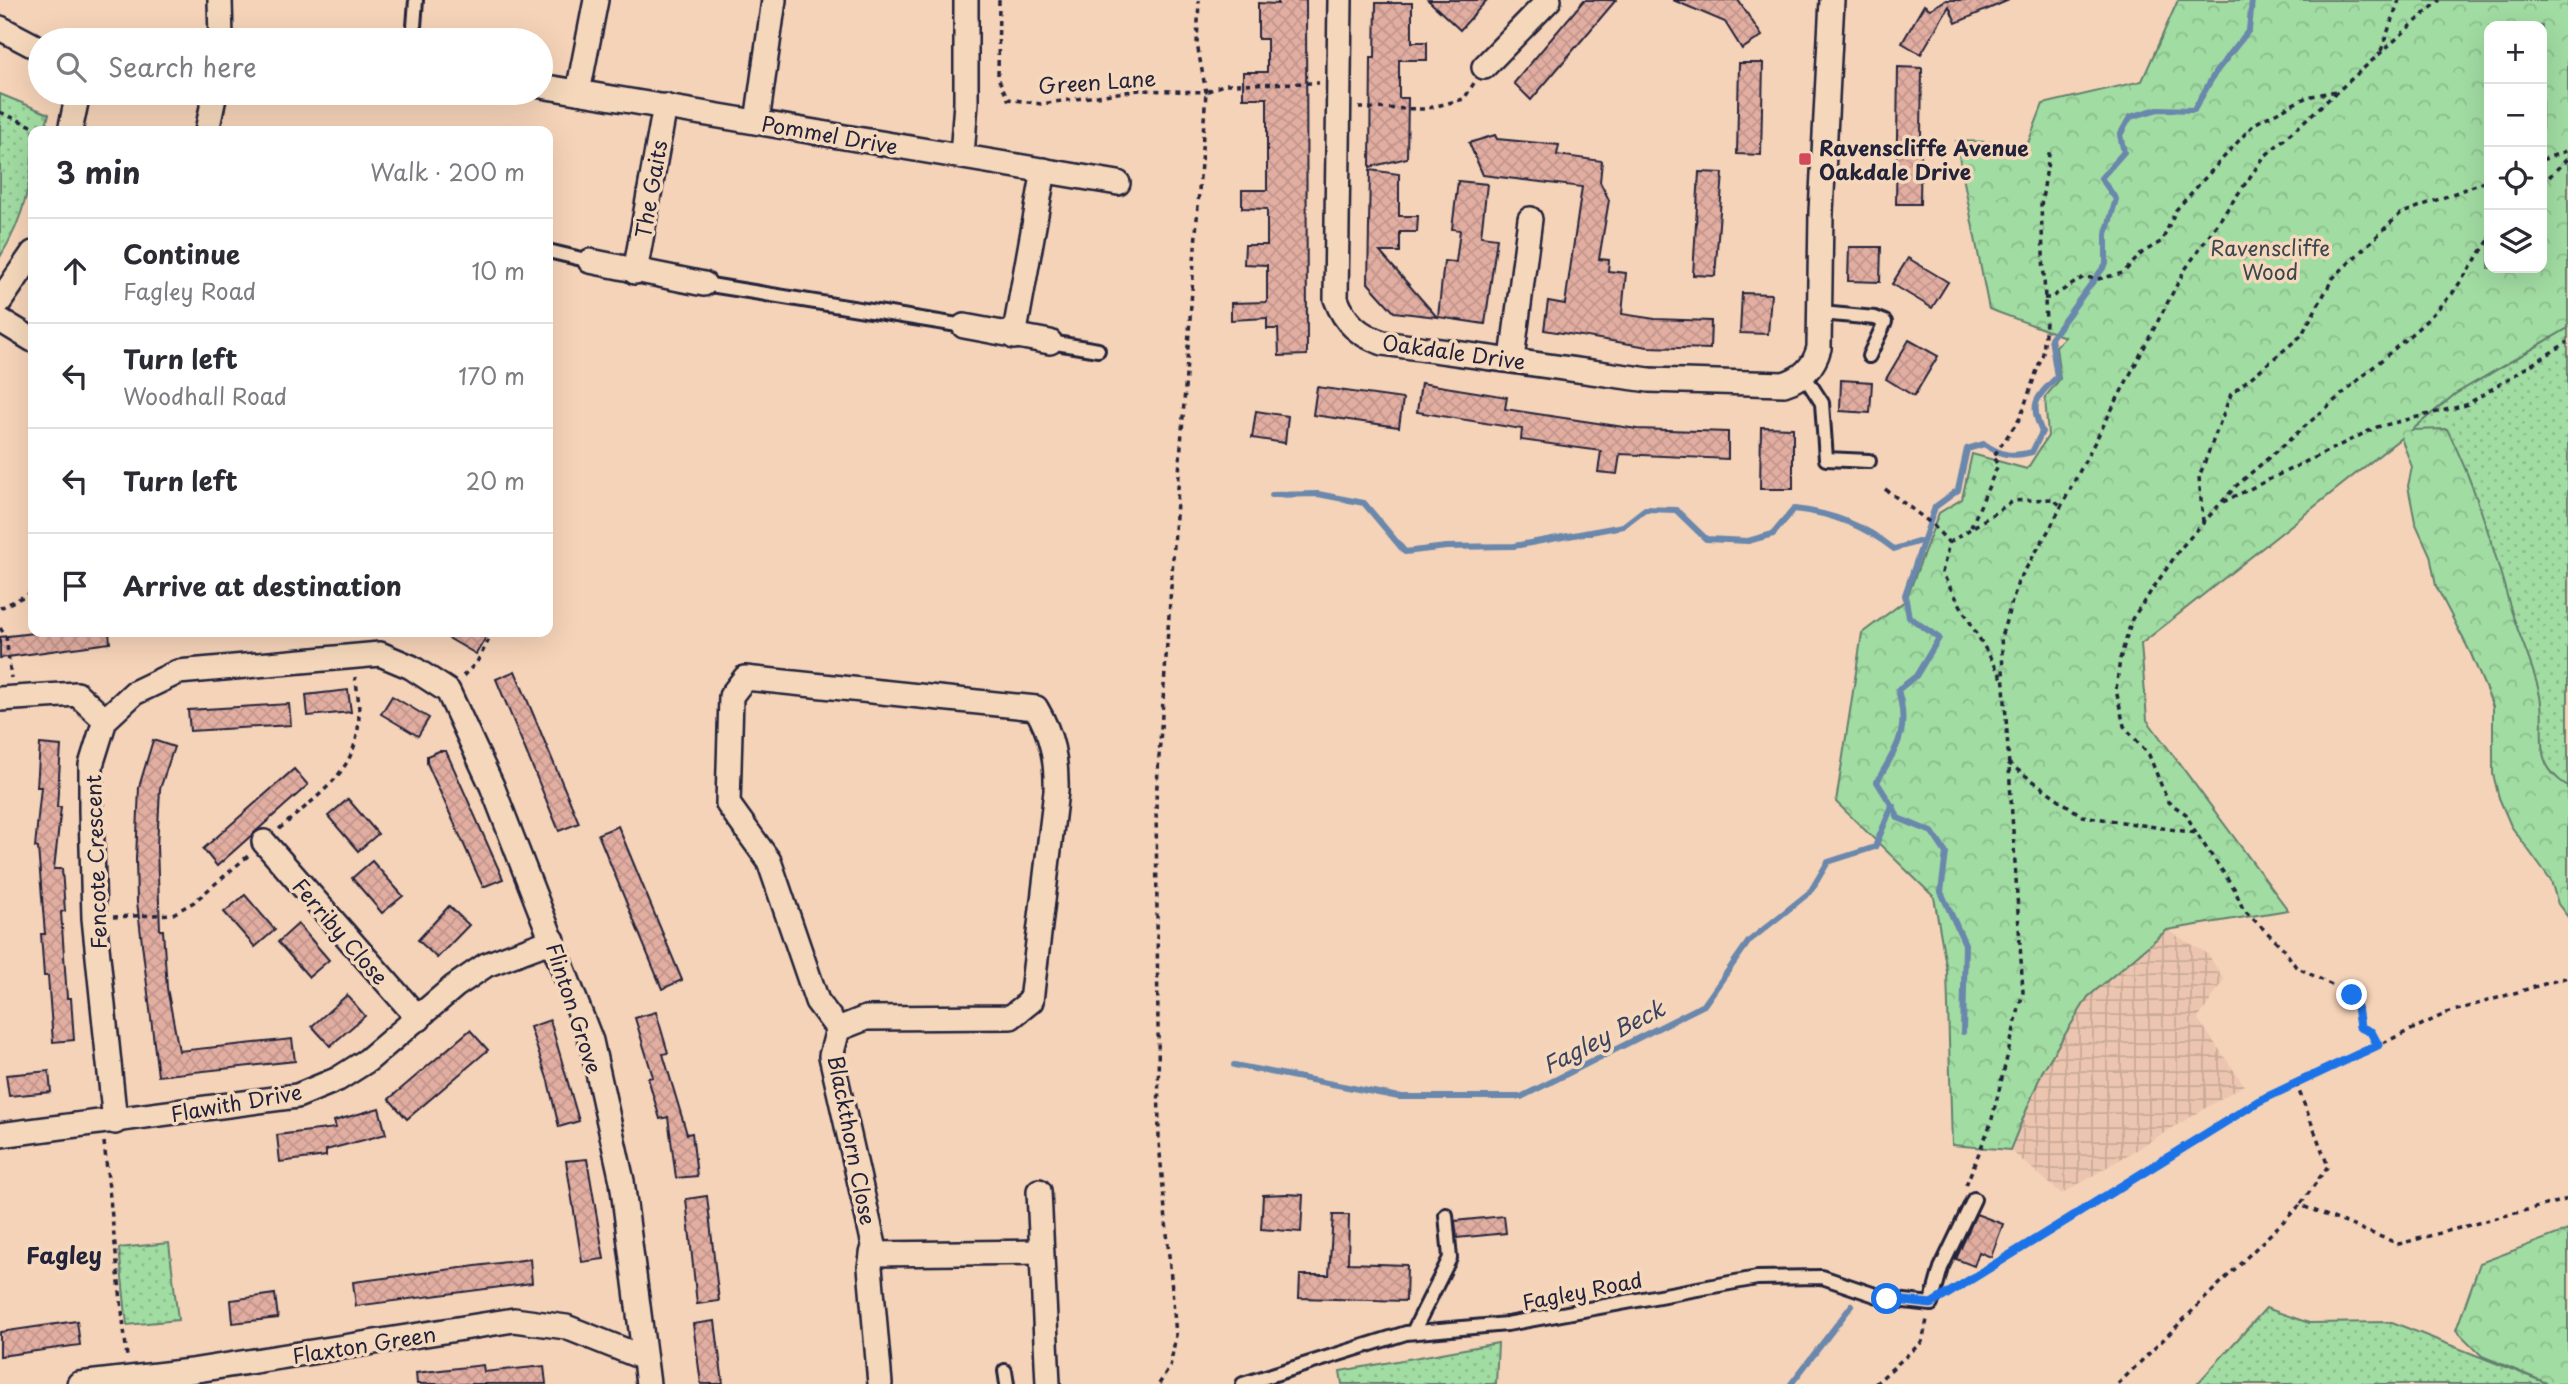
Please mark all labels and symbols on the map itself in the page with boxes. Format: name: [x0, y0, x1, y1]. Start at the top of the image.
street label: Green Lane: [1037, 61, 1157, 101]
street label: Pommel Drive: [759, 106, 901, 162]
place label: Ravenscliffe Avenue Oakdale Drive: [1819, 131, 2029, 187]
street label: The Gaits: [626, 137, 674, 241]
marker: Ravenscliffe Avenue Oakdale Drive: [1797, 151, 1813, 167]
park label: Ravenscliffe Wood: [2210, 231, 2330, 287]
street label: Oakdale Drive: [1380, 325, 1528, 377]
street label: Fencote Crescent: [76, 774, 114, 950]
street label: Ferriby Close: [286, 871, 396, 991]
street label: Flinton Grove: [539, 938, 611, 1078]
route end: [2336, 979, 2367, 1010]
water label: Fagley Beck: [1536, 990, 1671, 1082]
street label: Blackthorn Close: [821, 1052, 885, 1228]
street label: Flawith Drive: [168, 1075, 304, 1129]
district label: Fagley: [26, 1237, 102, 1272]
street label: Fagley Road: [1519, 1263, 1645, 1317]
route start: [1871, 1283, 1902, 1314]
street label: Flaxton Green: [290, 1317, 438, 1371]

